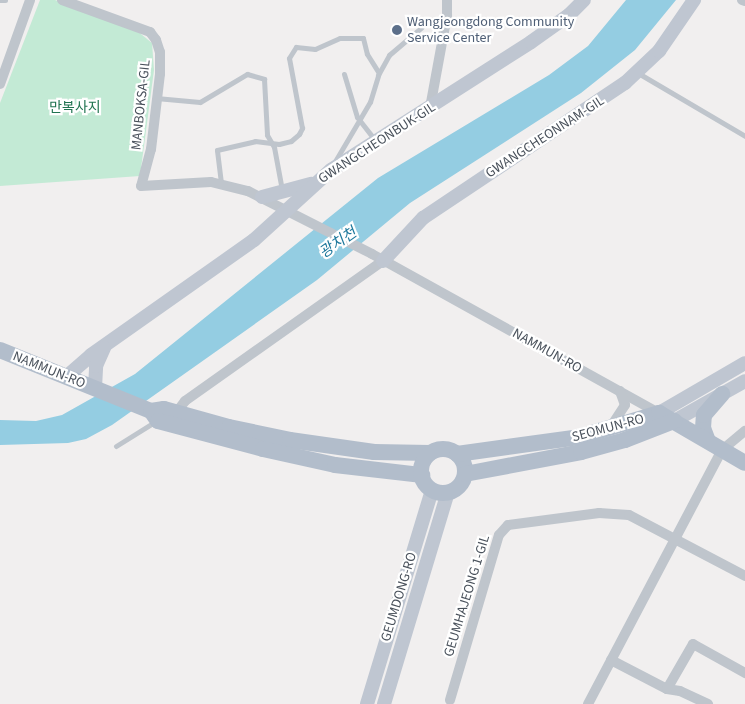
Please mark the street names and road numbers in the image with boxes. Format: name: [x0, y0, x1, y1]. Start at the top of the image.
street label: MANBOKSA-GIL: [128, 59, 154, 151]
street label: GWANGCHEONNAM-GIL: [483, 92, 607, 182]
street label: GWANGCHEONBUK-GIL: [315, 99, 439, 187]
street label: NAMMUN-RO: [509, 325, 585, 377]
street label: NAMMUN-RO: [10, 348, 88, 392]
street label: SEOMUN-RO: [570, 410, 646, 446]
street label: GEUMHAJEONG 1-GIL: [441, 533, 493, 659]
street label: GEUMDONG-RO: [377, 550, 421, 644]

